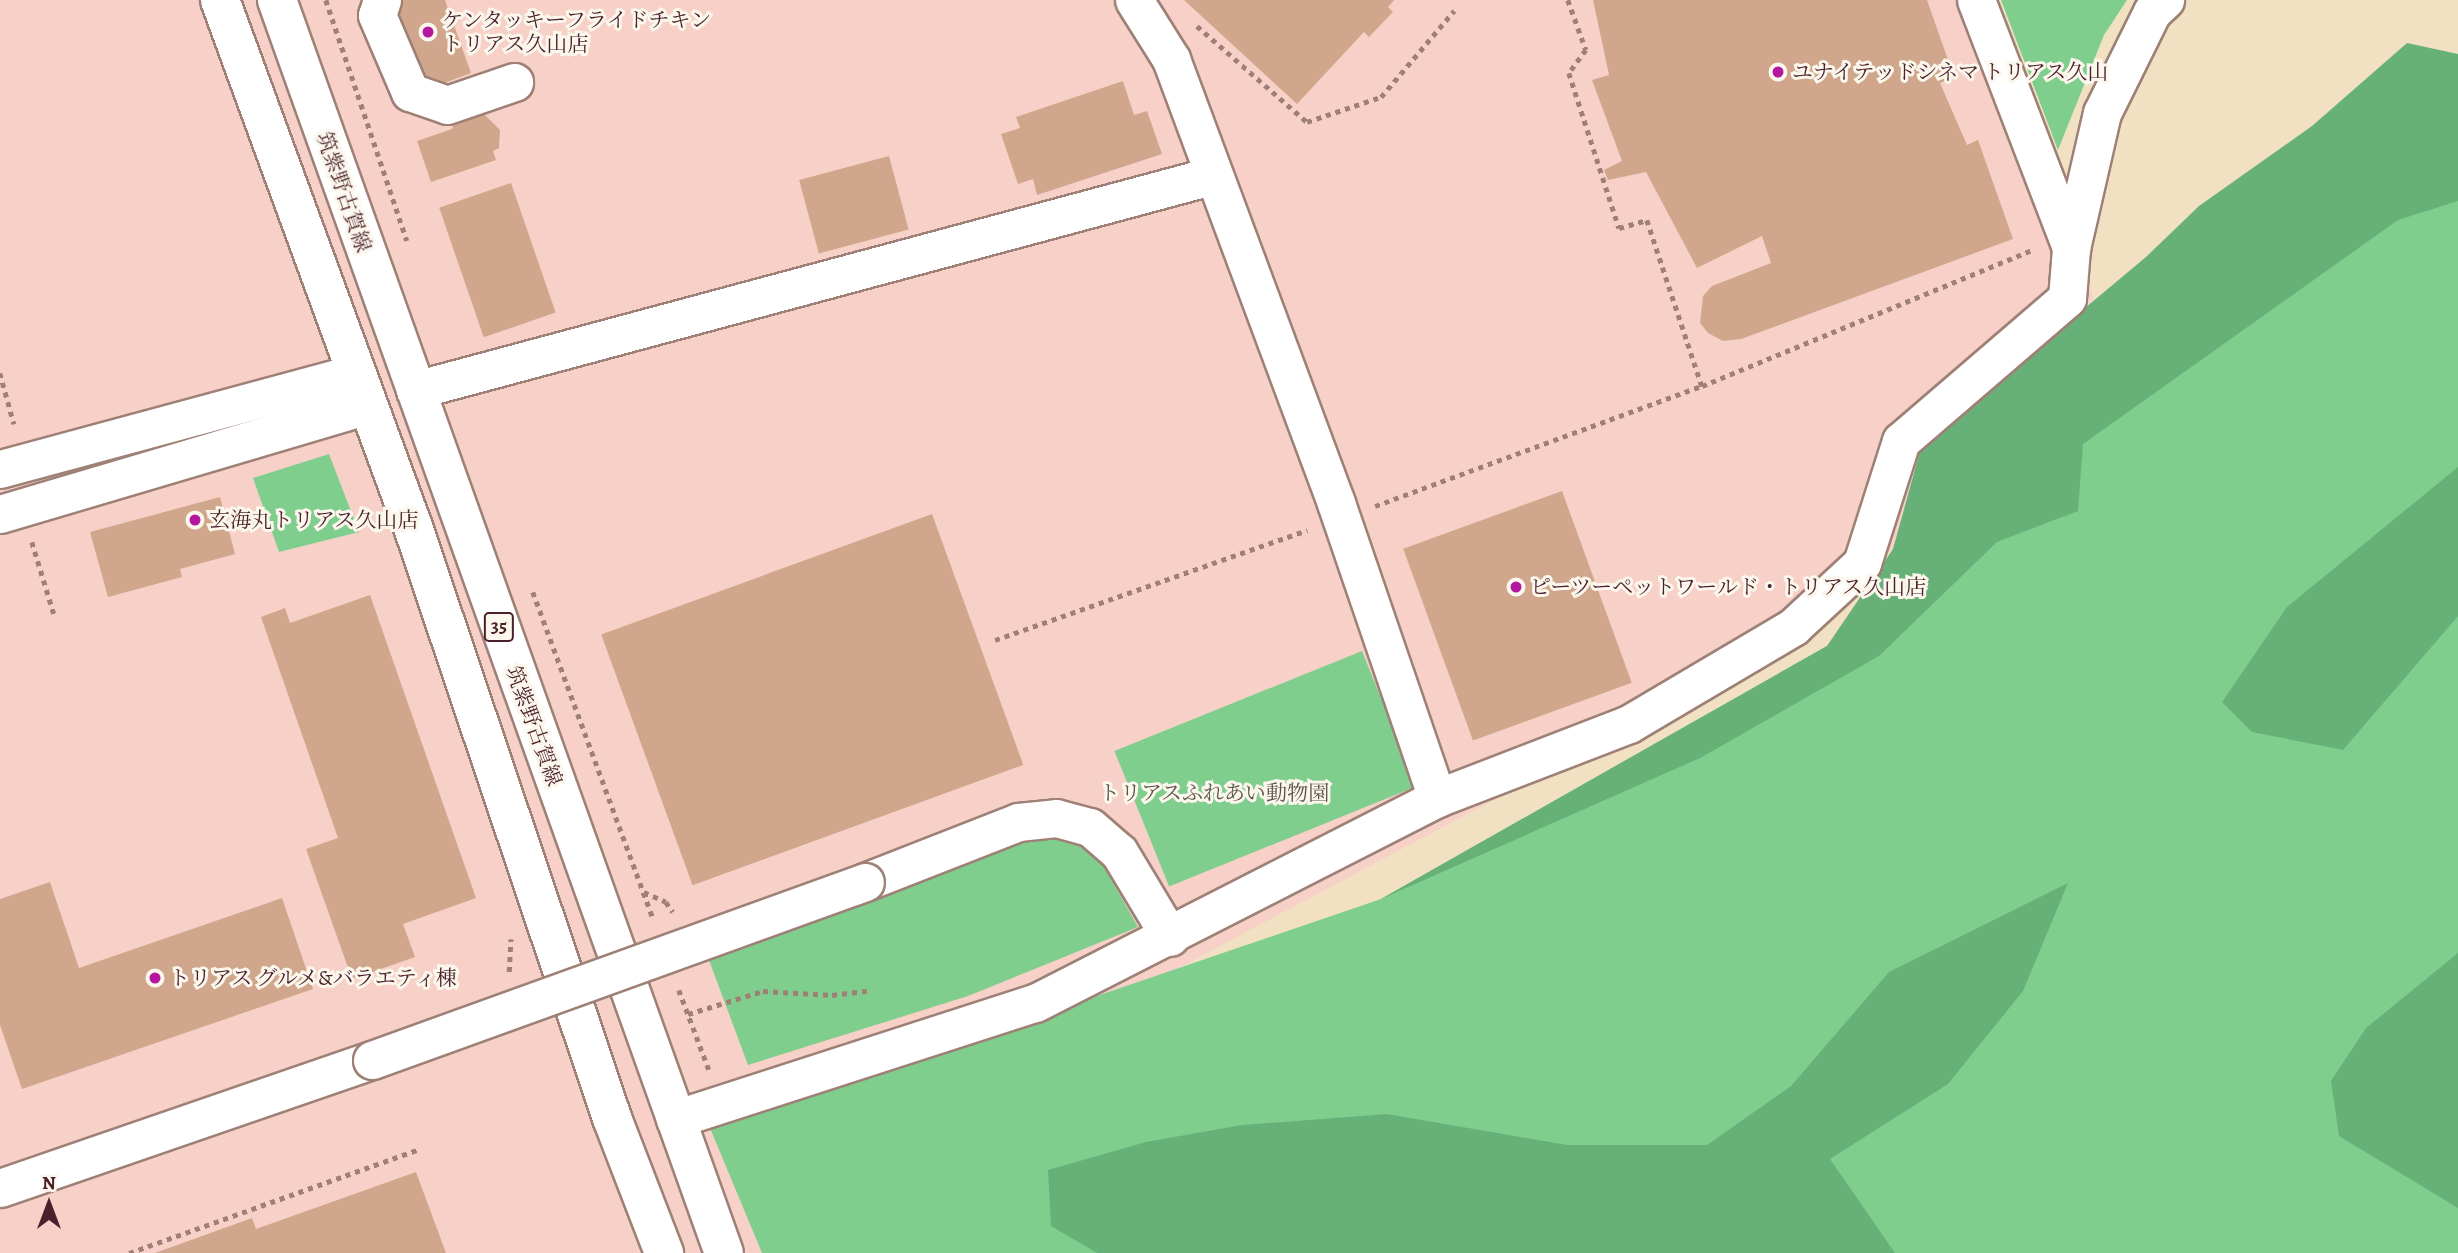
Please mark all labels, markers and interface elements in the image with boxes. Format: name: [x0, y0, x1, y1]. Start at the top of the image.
place label: ケンタッキーフライドチキン トリアス久山店: [442, 7, 715, 57]
marker: ケンタッキーフライドチキン トリアス久山店: [420, 24, 436, 40]
place label: ユナイテッドシネマ トリアス久山: [1792, 59, 2111, 85]
marker: ユナイテッドシネマ トリアス久山: [1770, 64, 1786, 80]
street label: 筑紫野古賀線: [312, 128, 376, 256]
place label: 玄海丸トリアス久山店: [209, 507, 419, 533]
marker: 玄海丸トリアス久山店: [187, 512, 203, 528]
place label: ピーツーペットワールド・トリアス久山店: [1530, 574, 1928, 600]
marker: ピーツーペットワールド・トリアス久山店: [1508, 579, 1524, 595]
road number: 35: [483, 612, 515, 642]
street label: 筑紫野古賀線: [501, 662, 567, 790]
park label: トリアスふれあい動物園: [1099, 780, 1329, 806]
place label: トリアス グルメ&バラエティ棟: [169, 965, 461, 991]
marker: トリアス グルメ&バラエティ棟: [147, 970, 163, 986]
north arrow: [14, 1169, 84, 1239]
text: N: [42, 1170, 56, 1196]

